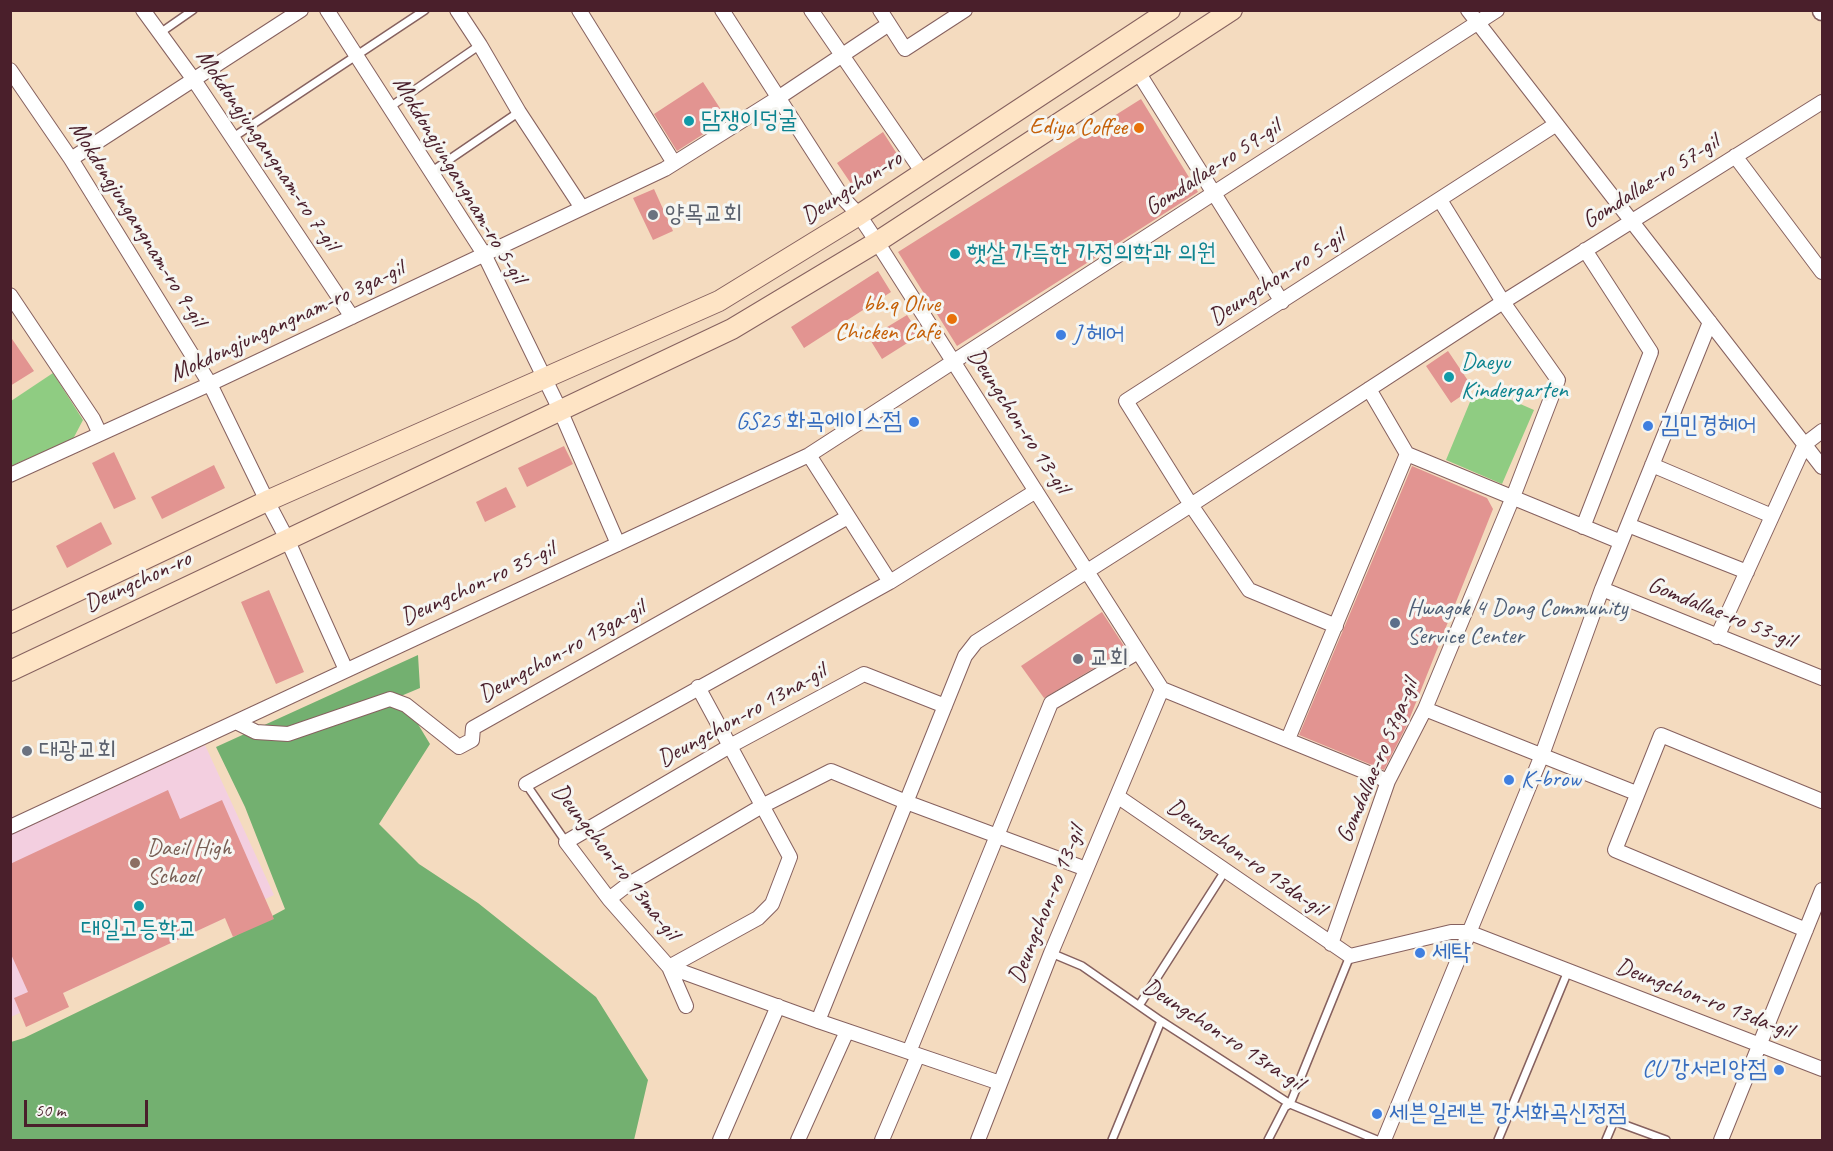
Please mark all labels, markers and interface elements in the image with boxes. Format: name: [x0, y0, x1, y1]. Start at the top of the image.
street label: Mokdongjungangnam-ro 7-gil: [189, 44, 345, 256]
street label: Mokdongjungangnam-ro 5-gil: [386, 71, 532, 289]
place label: 담쟁이덩굴: [701, 107, 798, 135]
street label: Gomdallae-ro 59-gil: [1140, 113, 1286, 223]
marker: 담쟁이덩굴: [682, 114, 696, 128]
place label: Ediya Coffee: [1029, 114, 1127, 142]
street label: Mokdongjungangnam-ro 9-gil: [62, 116, 212, 332]
marker: Ediya Coffee: [1132, 121, 1146, 135]
street label: Gomdallae-ro 57-gil: [1577, 128, 1725, 236]
street label: Deungchon-ro: [796, 145, 908, 231]
place label: 양목교회: [665, 201, 742, 229]
marker: 양목교회: [646, 208, 660, 222]
street label: Deungchon-ro 5-gil: [1204, 223, 1350, 333]
place label: 햇살 가득한 가정의학과 의원: [967, 240, 1216, 268]
marker: 햇살 가득한 가정의학과 의원: [948, 247, 962, 261]
street label: Mokdongjungangnam-ro 3ga-gil: [165, 255, 409, 389]
place label: bb.q Olive Chicken Cafe: [835, 291, 940, 347]
marker: bb.q Olive Chicken Cafe: [945, 312, 959, 326]
place label: J 헤어: [1073, 321, 1125, 349]
marker: J 헤어: [1054, 328, 1068, 342]
street label: Deungchon-ro 13-gil: [960, 343, 1076, 499]
place label: Daeyu Kindergarten: [1461, 349, 1568, 405]
marker: Daeyu Kindergarten: [1442, 370, 1456, 384]
place label: GS25 화곡에이스점: [736, 408, 902, 436]
place label: 김민경헤어: [1660, 412, 1757, 440]
marker: GS25 화곡에이스점: [907, 415, 921, 429]
marker: 김민경헤어: [1641, 419, 1655, 433]
street label: Deungchon-ro 35-gil: [396, 536, 560, 632]
street label: Deungchon-ro: [80, 545, 196, 619]
street label: Gomdallae-ro 53-gil: [1643, 570, 1799, 656]
street label: Deungchon-ro 13ga-gil: [474, 594, 650, 710]
place label: Hwagok 4 Dong Community Service Center: [1407, 595, 1628, 651]
marker: Hwagok 4 Dong Community Service Center: [1388, 616, 1402, 630]
place label: 교회: [1090, 645, 1129, 673]
marker: 교회: [1071, 652, 1085, 666]
street label: Deungchon-ro 13na-gil: [653, 658, 831, 774]
street label: Gomdallae-ro 57ga-gil: [1331, 675, 1425, 847]
place label: 대광교회: [39, 737, 116, 765]
marker: 대광교회: [20, 744, 34, 758]
place label: K-brow: [1521, 766, 1581, 794]
marker: K-brow: [1502, 773, 1516, 787]
street label: Deungchon-ro 13ma-gil: [545, 778, 685, 946]
street label: Deungchon-ro 13da-gil: [1161, 793, 1331, 923]
street label: Deungchon-ro 13-gil: [1002, 822, 1092, 988]
place label: Daeil High School: [147, 835, 231, 891]
marker: Daeil High School: [128, 856, 142, 870]
marker: 대일고등학교: [132, 899, 146, 913]
place label: 대일고등학교: [81, 916, 197, 944]
place label: 세탁: [1432, 939, 1471, 967]
marker: 세탁: [1413, 946, 1427, 960]
street label: Deungchon-ro 13da-gil: [1612, 952, 1796, 1046]
street label: Deungchon-ro 13ra-gil: [1137, 972, 1309, 1098]
place label: CU 강서리앙점: [1642, 1056, 1767, 1084]
marker: CU 강서리앙점: [1772, 1063, 1786, 1077]
scale bar: [27, 1088, 152, 1126]
text: 50 m: [35, 1099, 66, 1121]
place label: 세븐일레븐 강서화곡신정점: [1389, 1100, 1627, 1128]
marker: 세븐일레븐 강서화곡신정점: [1370, 1107, 1384, 1121]

